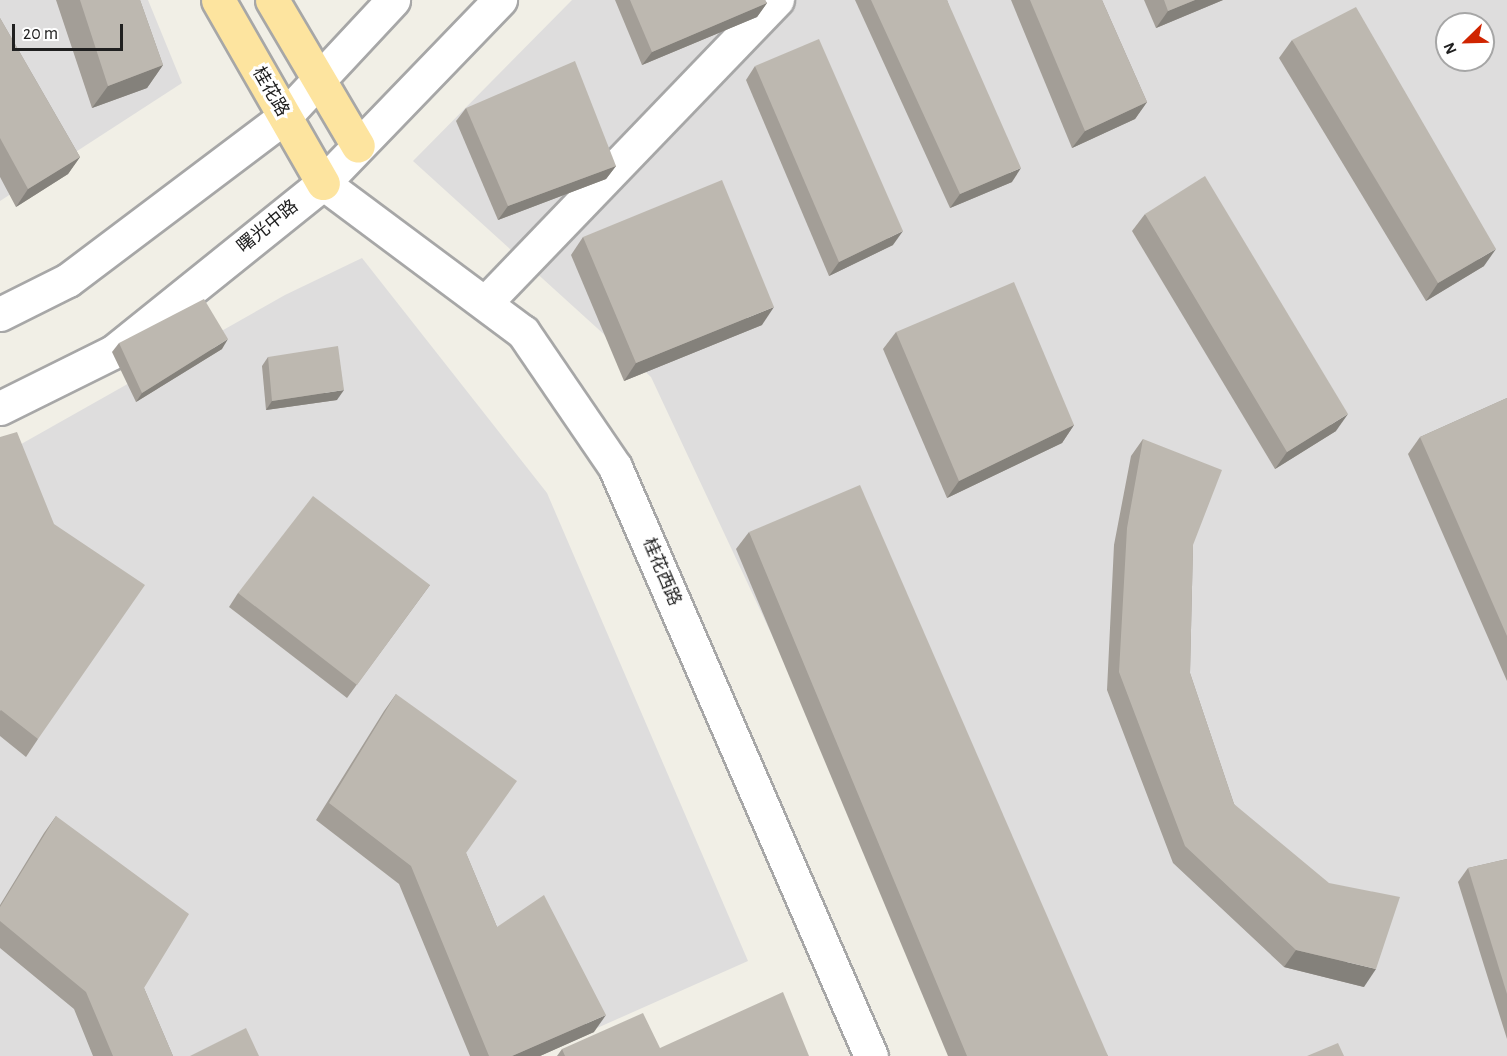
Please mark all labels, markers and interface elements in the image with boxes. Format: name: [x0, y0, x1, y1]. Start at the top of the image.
scale bar: [15, 12, 126, 50]
north arrow: [1435, 12, 1495, 72]
text: 20 m: [23, 25, 58, 43]
text: N: [1441, 40, 1460, 56]
street label: 桂花路: [247, 63, 293, 121]
street label: 曙光中路: [233, 196, 303, 258]
street label: 桂花西路: [637, 535, 685, 609]

